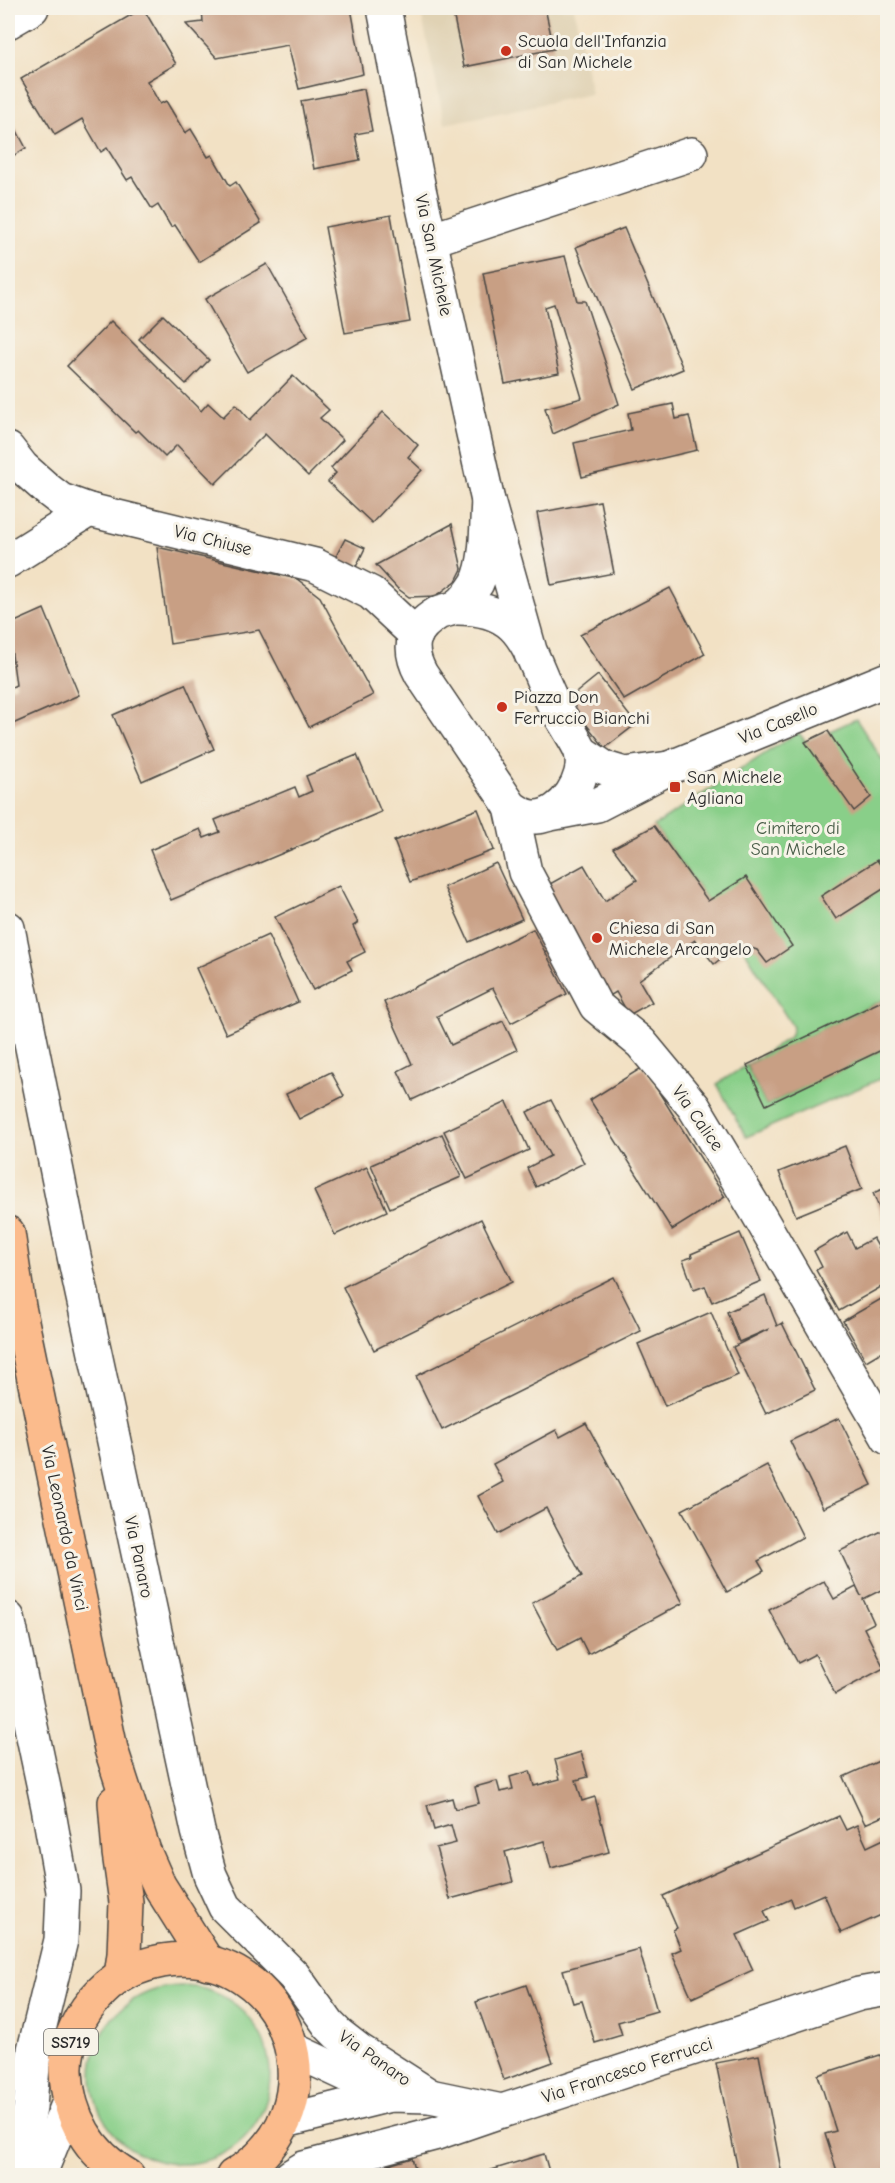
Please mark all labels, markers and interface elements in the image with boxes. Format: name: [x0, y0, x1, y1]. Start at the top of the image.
place label: Scuola dell'Infanzia di San Michele: [518, 31, 667, 73]
marker: Scuola dell'Infanzia di San Michele: [499, 44, 513, 58]
street label: Via San Michele: [410, 192, 457, 318]
street label: Via Chiuse: [172, 521, 254, 560]
place label: Piazza Don Ferruccio Bianchi: [514, 687, 650, 729]
street label: Via Casello: [736, 698, 821, 749]
marker: Piazza Don Ferruccio Bianchi: [495, 700, 509, 714]
place label: San Michele Agliana: [687, 767, 782, 809]
marker: San Michele Agliana: [668, 780, 682, 794]
park label: Cimitero di San Michele: [751, 818, 845, 860]
place label: Chiesa di San Michele Arcangelo: [609, 918, 752, 960]
marker: Chiesa di San Michele Arcangelo: [590, 931, 604, 945]
street label: Via Calice: [667, 1082, 728, 1155]
street label: Via Leonardo da Vinci: [37, 1444, 92, 1613]
street label: Via Panaro: [120, 1514, 157, 1600]
street label: Via Panaro: [335, 2026, 415, 2091]
road number: SS719: [44, 2029, 98, 2055]
street label: Via Francesco Ferrucci: [539, 2033, 715, 2108]

